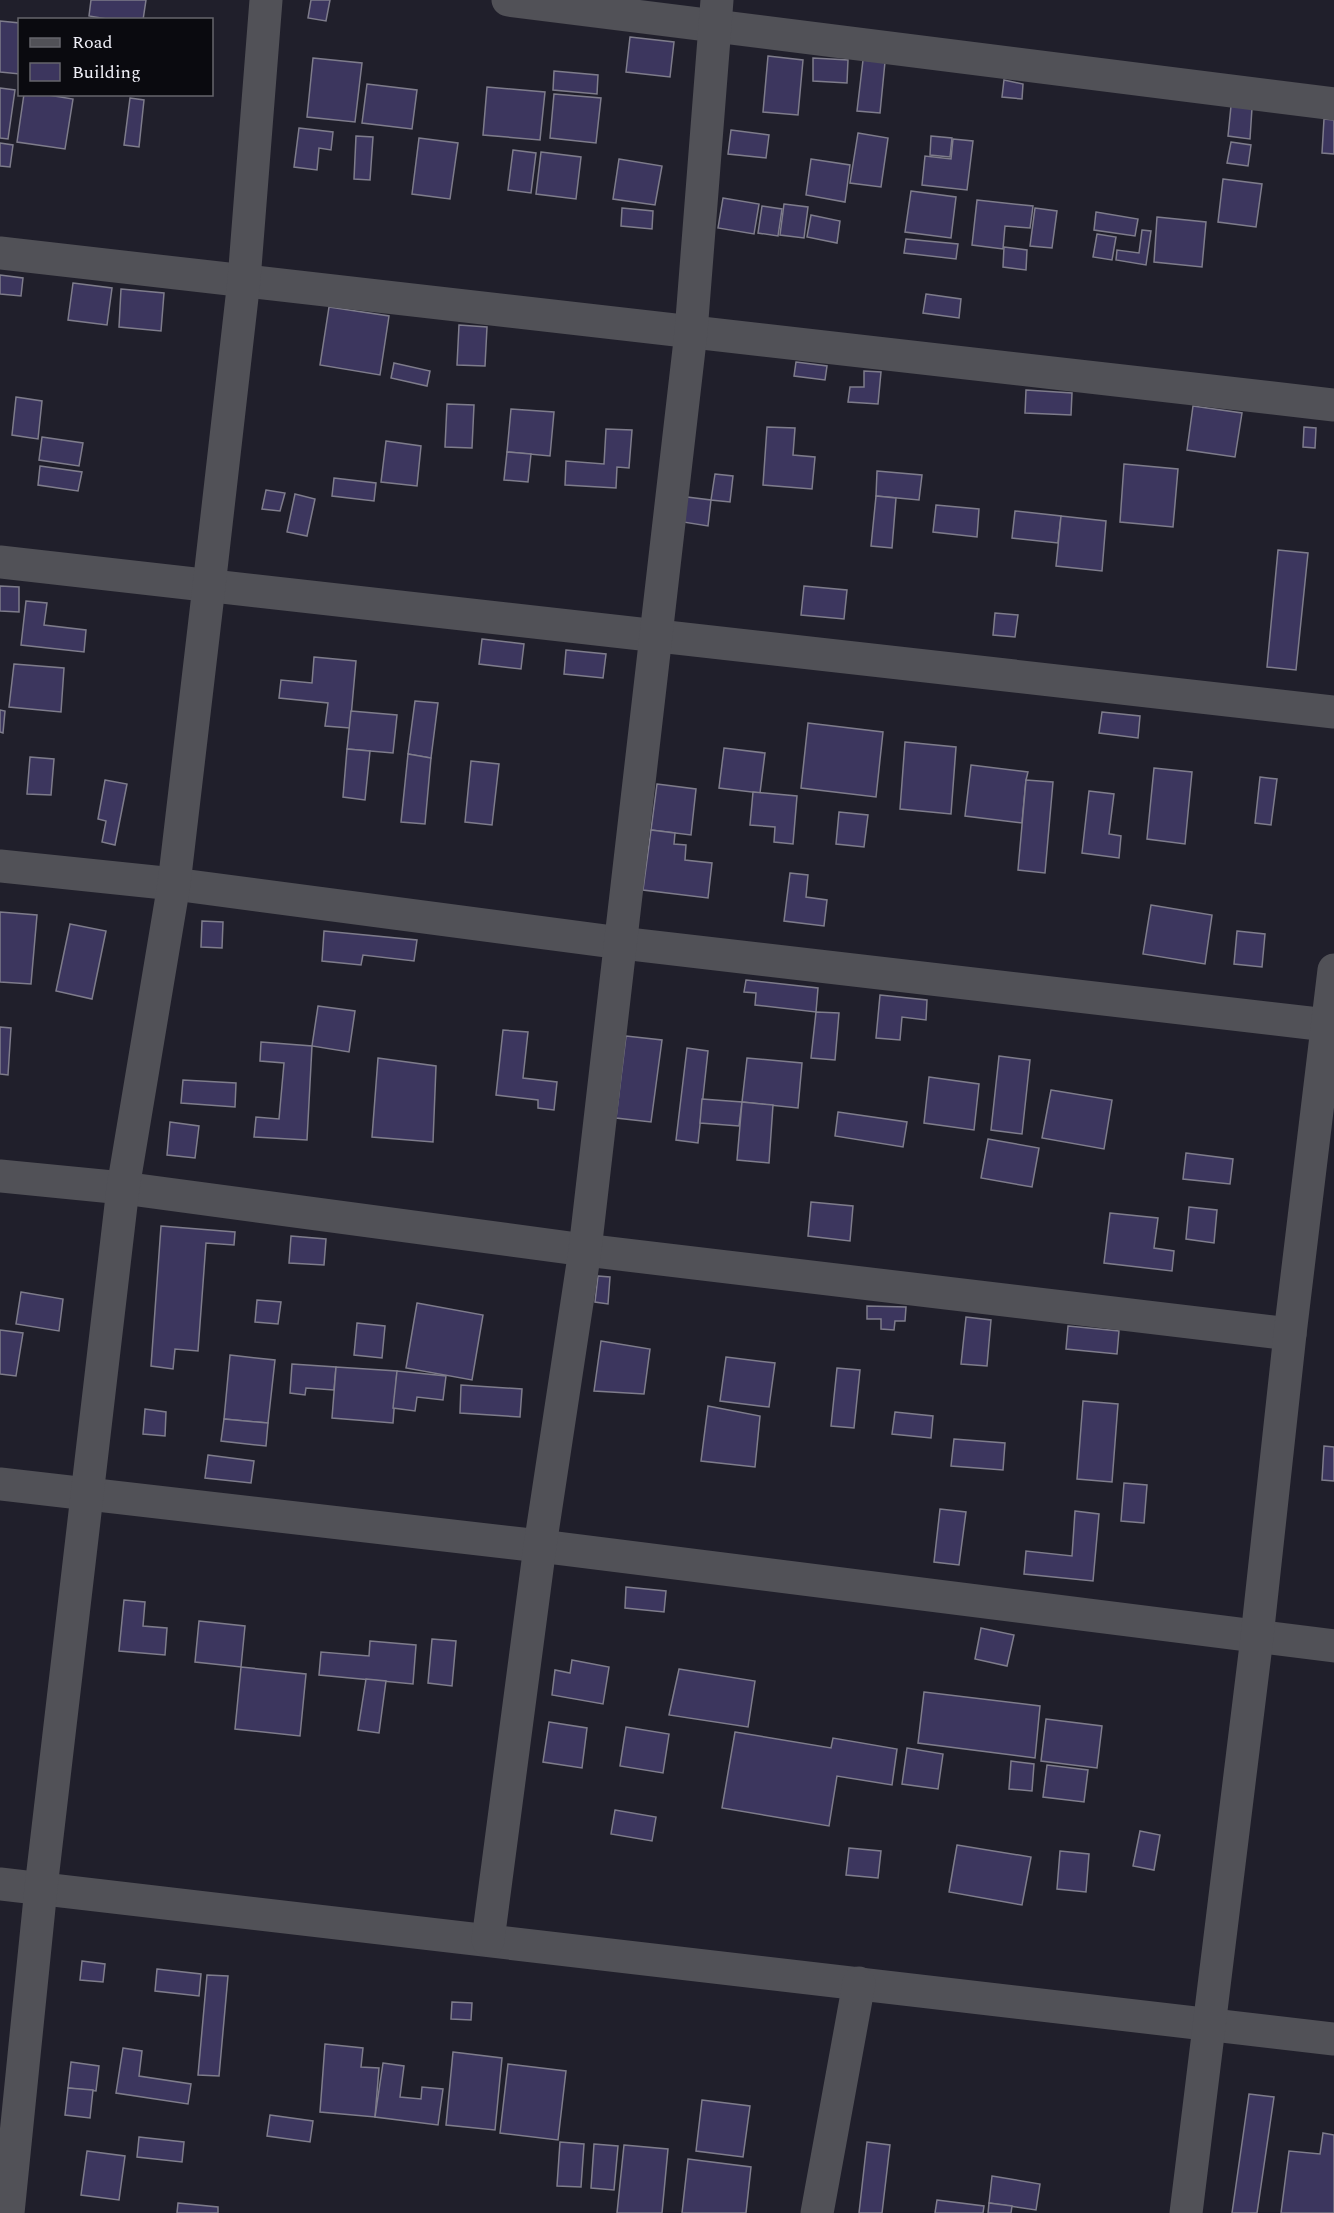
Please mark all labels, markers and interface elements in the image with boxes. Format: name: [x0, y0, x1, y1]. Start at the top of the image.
legend: [18, 18, 213, 96]
text: Road: [72, 29, 113, 56]
text: Building: [72, 59, 141, 86]

